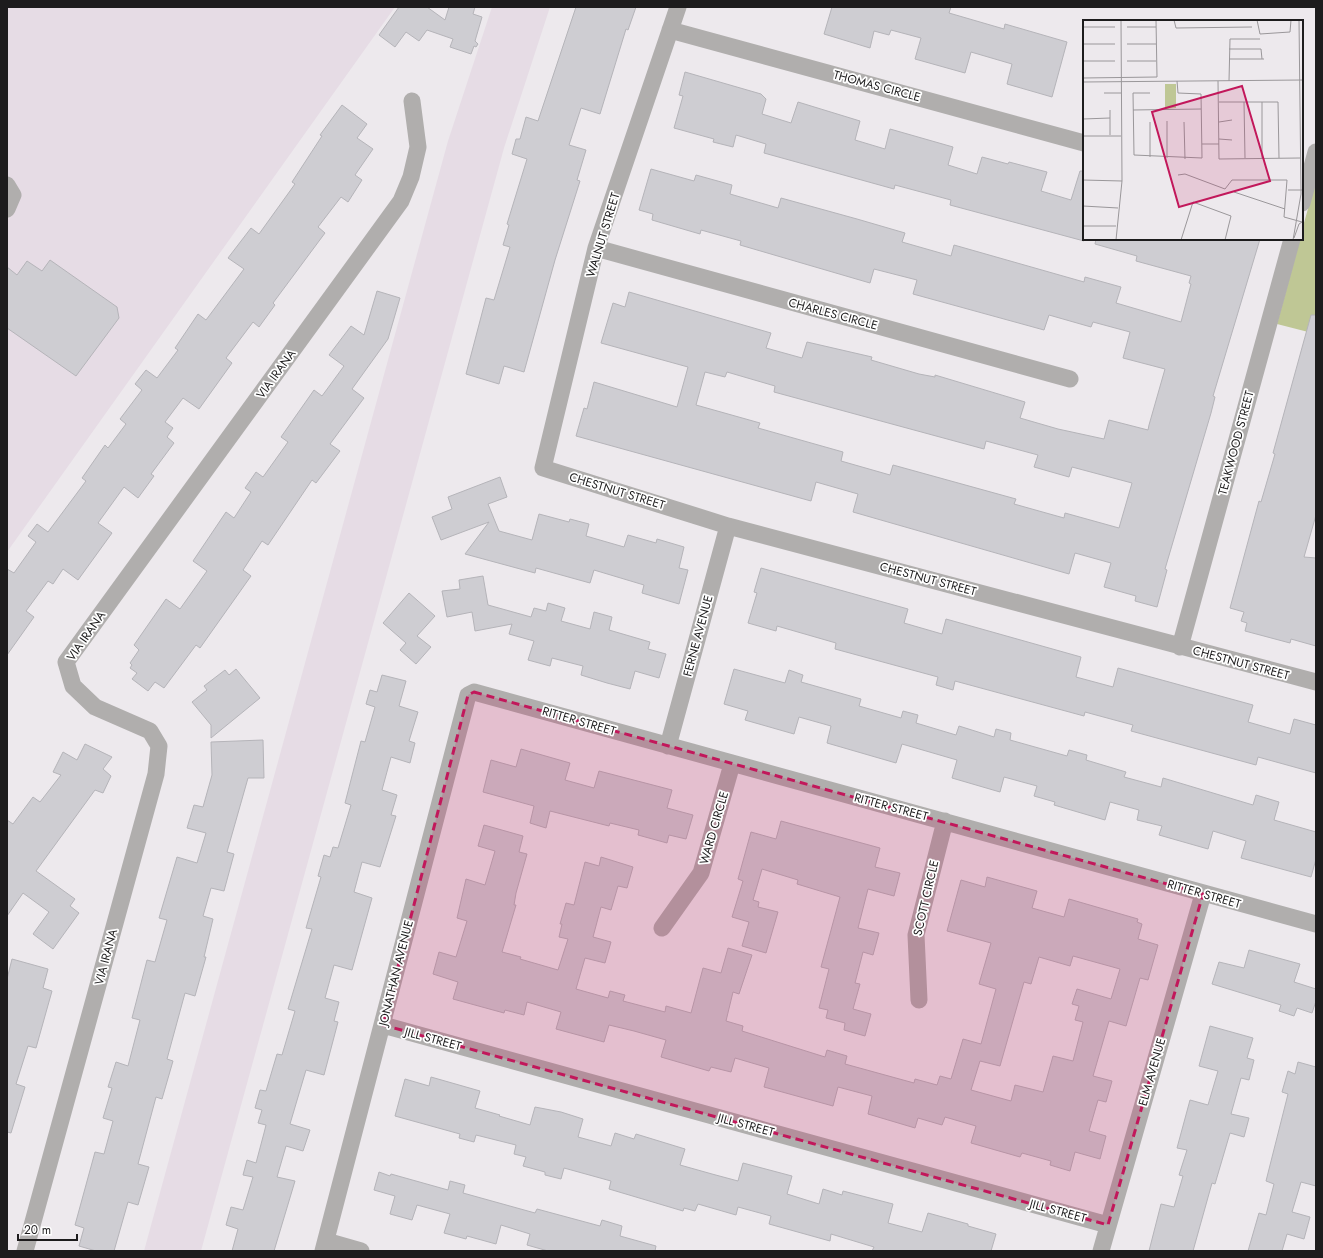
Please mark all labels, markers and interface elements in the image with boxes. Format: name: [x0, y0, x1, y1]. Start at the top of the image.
inset map: [1083, 20, 1303, 240]
street label: THOMAS CIRCLE: [831, 66, 923, 106]
street label: WALNUT STREET: [582, 190, 625, 280]
street label: CHARLES CIRCLE: [786, 293, 880, 335]
street label: VIA IRANA: [252, 346, 300, 402]
street label: TEAKWOOD STREET: [1213, 388, 1259, 497]
street label: CHESTNUT STREET: [567, 468, 667, 514]
street label: CHESTNUT STREET: [878, 557, 979, 601]
street label: FERNE AVENUE: [679, 593, 717, 679]
street label: VIA IRANA: [62, 607, 110, 665]
street label: CHESTNUT STREET: [1191, 641, 1292, 685]
street label: RITTER STREET: [540, 702, 618, 740]
street label: WARD CIRCLE: [695, 789, 733, 867]
street label: RITTER STREET: [852, 789, 930, 826]
street label: SCOTT CIRCLE: [909, 858, 943, 938]
street label: RITTER STREET: [1165, 875, 1243, 913]
street label: JONATHAN AVENUE: [374, 918, 418, 1030]
street label: VIA IRANA: [90, 927, 122, 987]
street label: JILL STREET: [401, 1022, 464, 1055]
street label: ELM AVENUE: [1134, 1036, 1170, 1108]
street label: JILL STREET: [714, 1108, 777, 1141]
street label: JILL STREET: [1026, 1194, 1089, 1227]
scale bar: [18, 1216, 77, 1242]
text: 20 m: [24, 1221, 51, 1239]

